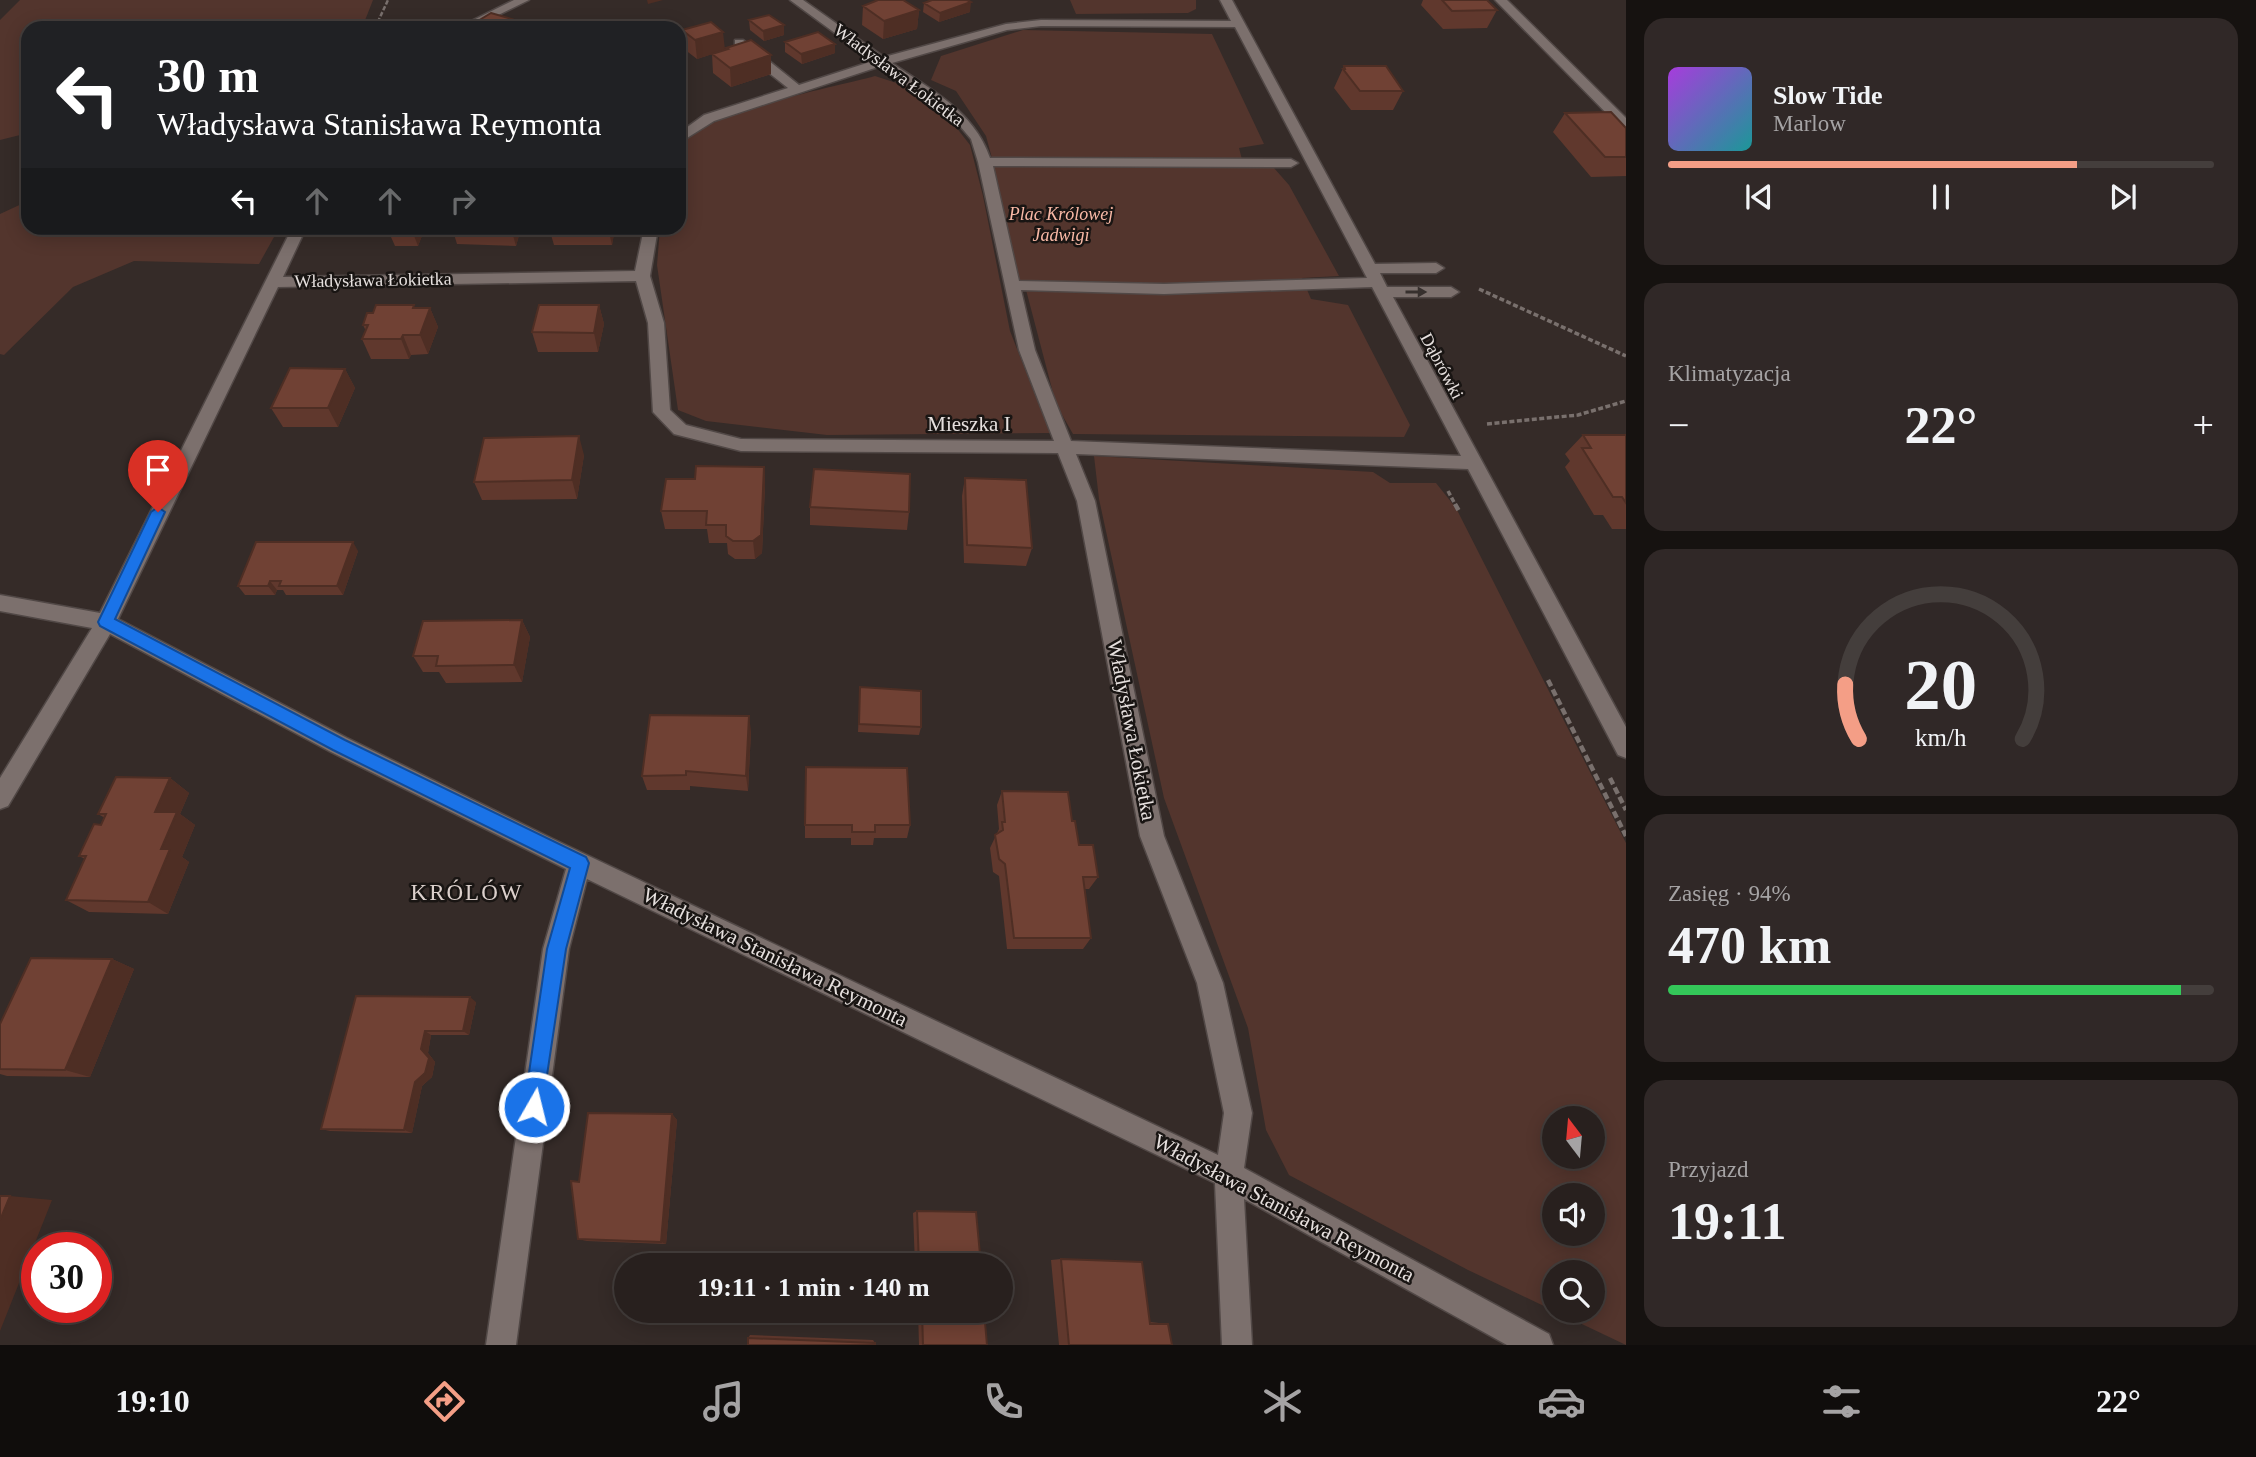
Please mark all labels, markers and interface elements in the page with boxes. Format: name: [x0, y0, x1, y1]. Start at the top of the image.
street label: Władysława Łokietka: [830, 20, 968, 130]
text: 30 m: [157, 48, 259, 103]
icon: left: [42, 49, 133, 140]
text: Slow Tide: [1773, 81, 1883, 110]
text: Władysława Stanisława Reymonta: [157, 106, 601, 142]
text: Marlow: [1773, 111, 1846, 136]
icon: previous: [1740, 178, 1778, 216]
icon: pause: [1922, 178, 1960, 216]
icon: next: [2104, 178, 2142, 216]
icon: left: [225, 182, 263, 220]
icon: ahead: [298, 182, 336, 220]
icon: ahead: [371, 182, 409, 220]
icon: right: [444, 182, 482, 220]
park label: Plac Królowej Jadwigi: [1008, 204, 1113, 245]
street label: Władysława Łokietka: [294, 269, 452, 291]
one-way arrow: [1405, 286, 1427, 298]
street label: Dąbrówki: [1416, 330, 1468, 402]
text: Klimatyzacja: [1668, 361, 1791, 386]
text: 22°: [1905, 397, 1977, 454]
text: −: [1668, 404, 1689, 446]
text: +: [2193, 404, 2214, 446]
street label: Mieszka I: [927, 412, 1011, 436]
pin: [128, 440, 188, 512]
icon: arrive: [139, 451, 177, 489]
street label: Władysława Łokietka: [1103, 638, 1161, 823]
text: 20: [1905, 644, 1977, 725]
text: km/h: [1915, 723, 1967, 750]
district label: KRÓLÓW: [411, 879, 523, 905]
text: Zasięg · 94%: [1668, 881, 1791, 906]
street label: Władysława Stanisława Reymonta: [639, 882, 912, 1032]
text: 470 km: [1668, 917, 1831, 974]
position arrow: [497, 1070, 571, 1144]
north arrow: [1542, 1106, 1605, 1169]
map controls: [1542, 1106, 1605, 1323]
street label: Władysława Stanisława Reymonta: [1150, 1129, 1419, 1287]
text: Przyjazd: [1668, 1157, 1748, 1182]
button: sound: [1542, 1183, 1605, 1246]
text: 19:11: [1668, 1193, 1786, 1250]
speed limit sign: 30: [21, 1232, 112, 1323]
button: search: [1542, 1260, 1605, 1323]
text: 19:11 · 1 min · 140 m: [697, 1273, 930, 1302]
icon: directions: [420, 1377, 469, 1426]
icon: music: [699, 1377, 748, 1426]
icon: phone: [979, 1377, 1028, 1426]
icon: climate: [1258, 1377, 1307, 1426]
icon: car: [1537, 1377, 1586, 1426]
icon: filters: [1817, 1377, 1866, 1426]
text: 19:10: [115, 1383, 190, 1419]
text: 22°: [2096, 1383, 2141, 1419]

